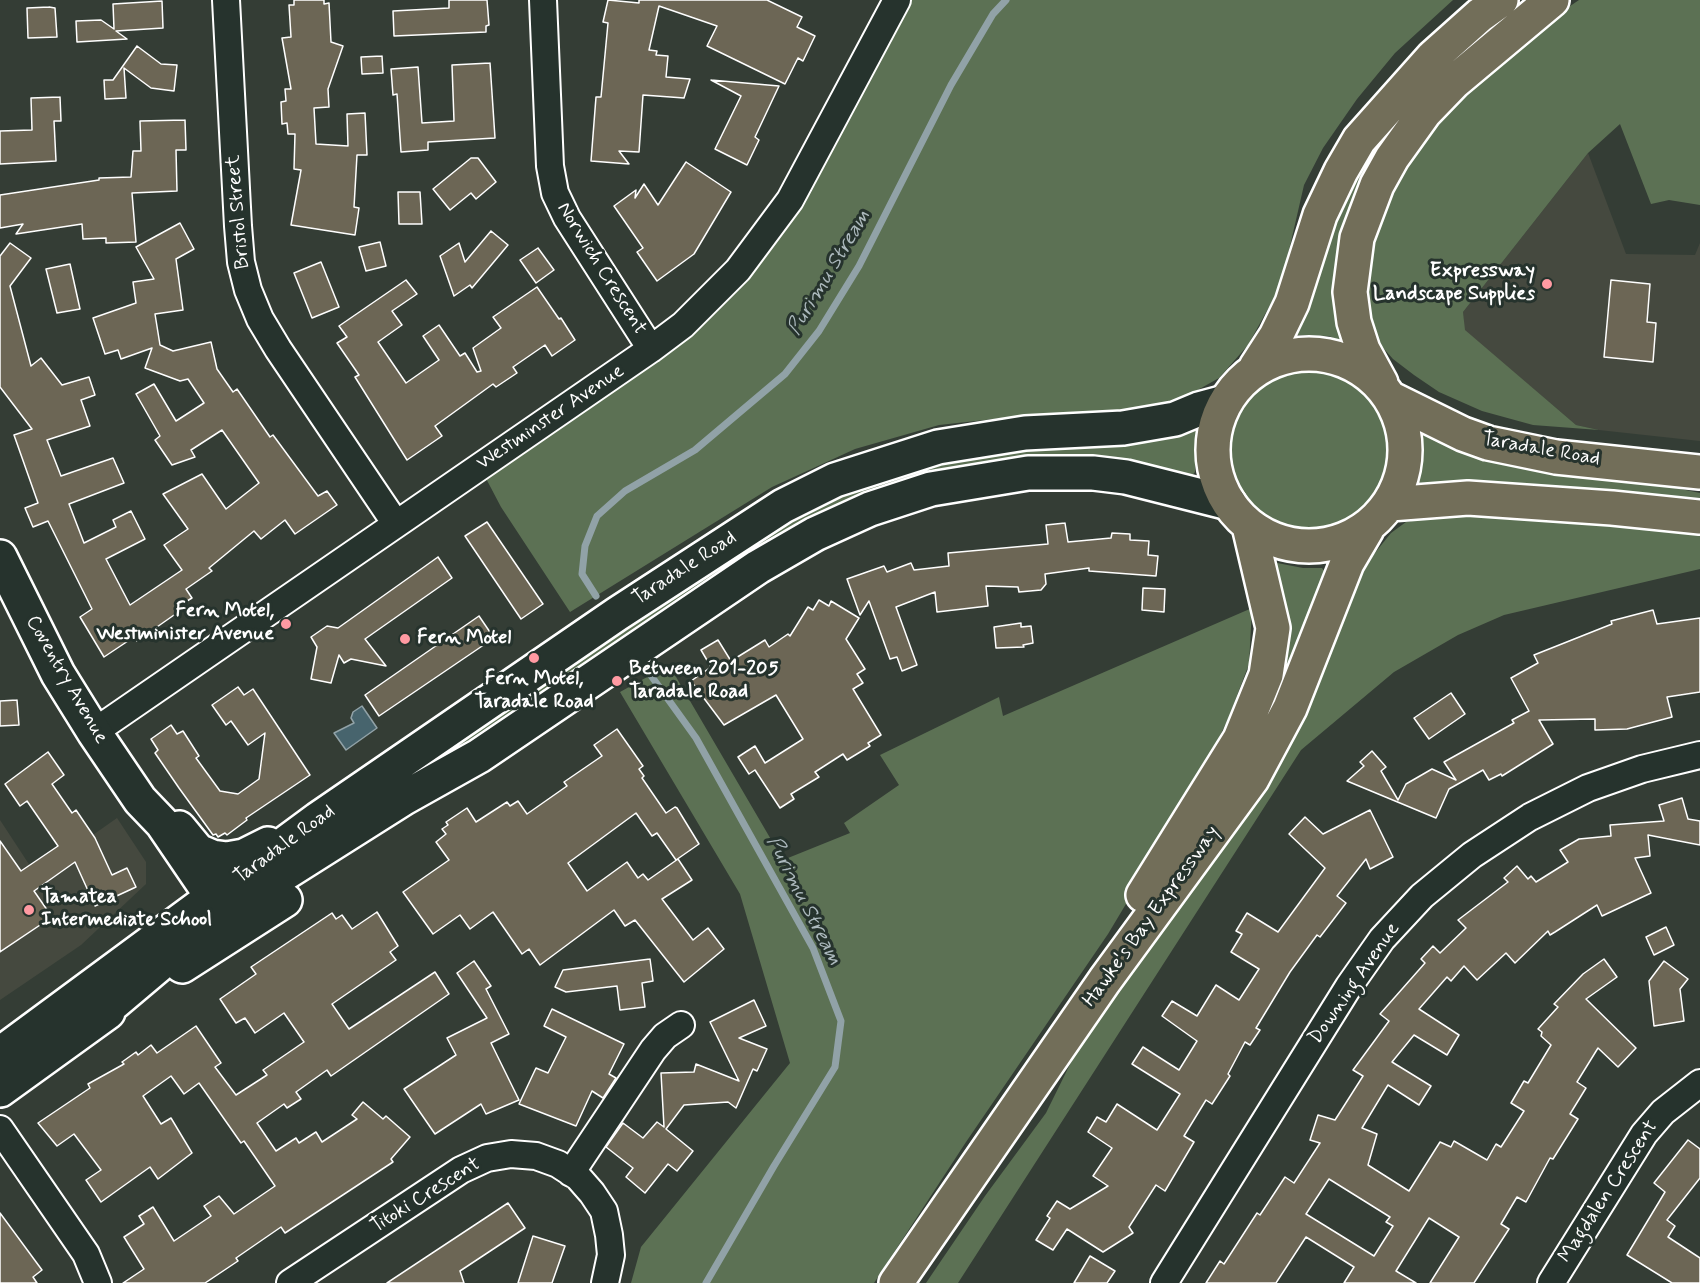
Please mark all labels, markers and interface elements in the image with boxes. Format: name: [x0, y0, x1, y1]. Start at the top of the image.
street label: Bristol Street: [222, 154, 256, 270]
street label: Norwich Crescent: [551, 198, 651, 340]
water label: Purimu Stream: [783, 206, 877, 340]
place label: Expressway Landscape Supplies: [1373, 260, 1535, 307]
marker: Expressway Landscape Supplies: [1540, 277, 1554, 291]
street label: Westminster Avenue: [473, 360, 629, 476]
street label: Taradale Road: [1480, 428, 1602, 472]
street label: Taradale Road: [629, 526, 741, 612]
place label: Fern Motel, Westminister Avenue: [97, 600, 274, 647]
street label: Coventry Avenue: [20, 612, 112, 748]
marker: Fern Motel, Westminister Avenue: [279, 617, 293, 631]
place label: Fern Motel: [417, 627, 511, 651]
marker: Fern Motel: [398, 632, 412, 646]
marker: Fern Motel, Taradale Road: [527, 651, 541, 665]
place label: Between 201-205 Taradale Road: [629, 658, 779, 705]
place label: Fern Motel, Taradale Road: [474, 668, 594, 715]
marker: Between 201-205 Taradale Road: [610, 674, 624, 688]
street label: Taradale Road: [230, 800, 340, 890]
street label: Hawke's Bay Expressway: [1078, 822, 1226, 1012]
water label: Purimu Stream: [760, 832, 846, 970]
place label: Tamatea Intermediate School: [41, 886, 212, 933]
marker: Tamatea Intermediate School: [22, 903, 36, 917]
street label: Downing Avenue: [1304, 918, 1406, 1050]
street label: Magdalen Crescent: [1554, 1116, 1664, 1268]
street label: Titoki Crescent: [367, 1153, 485, 1239]

